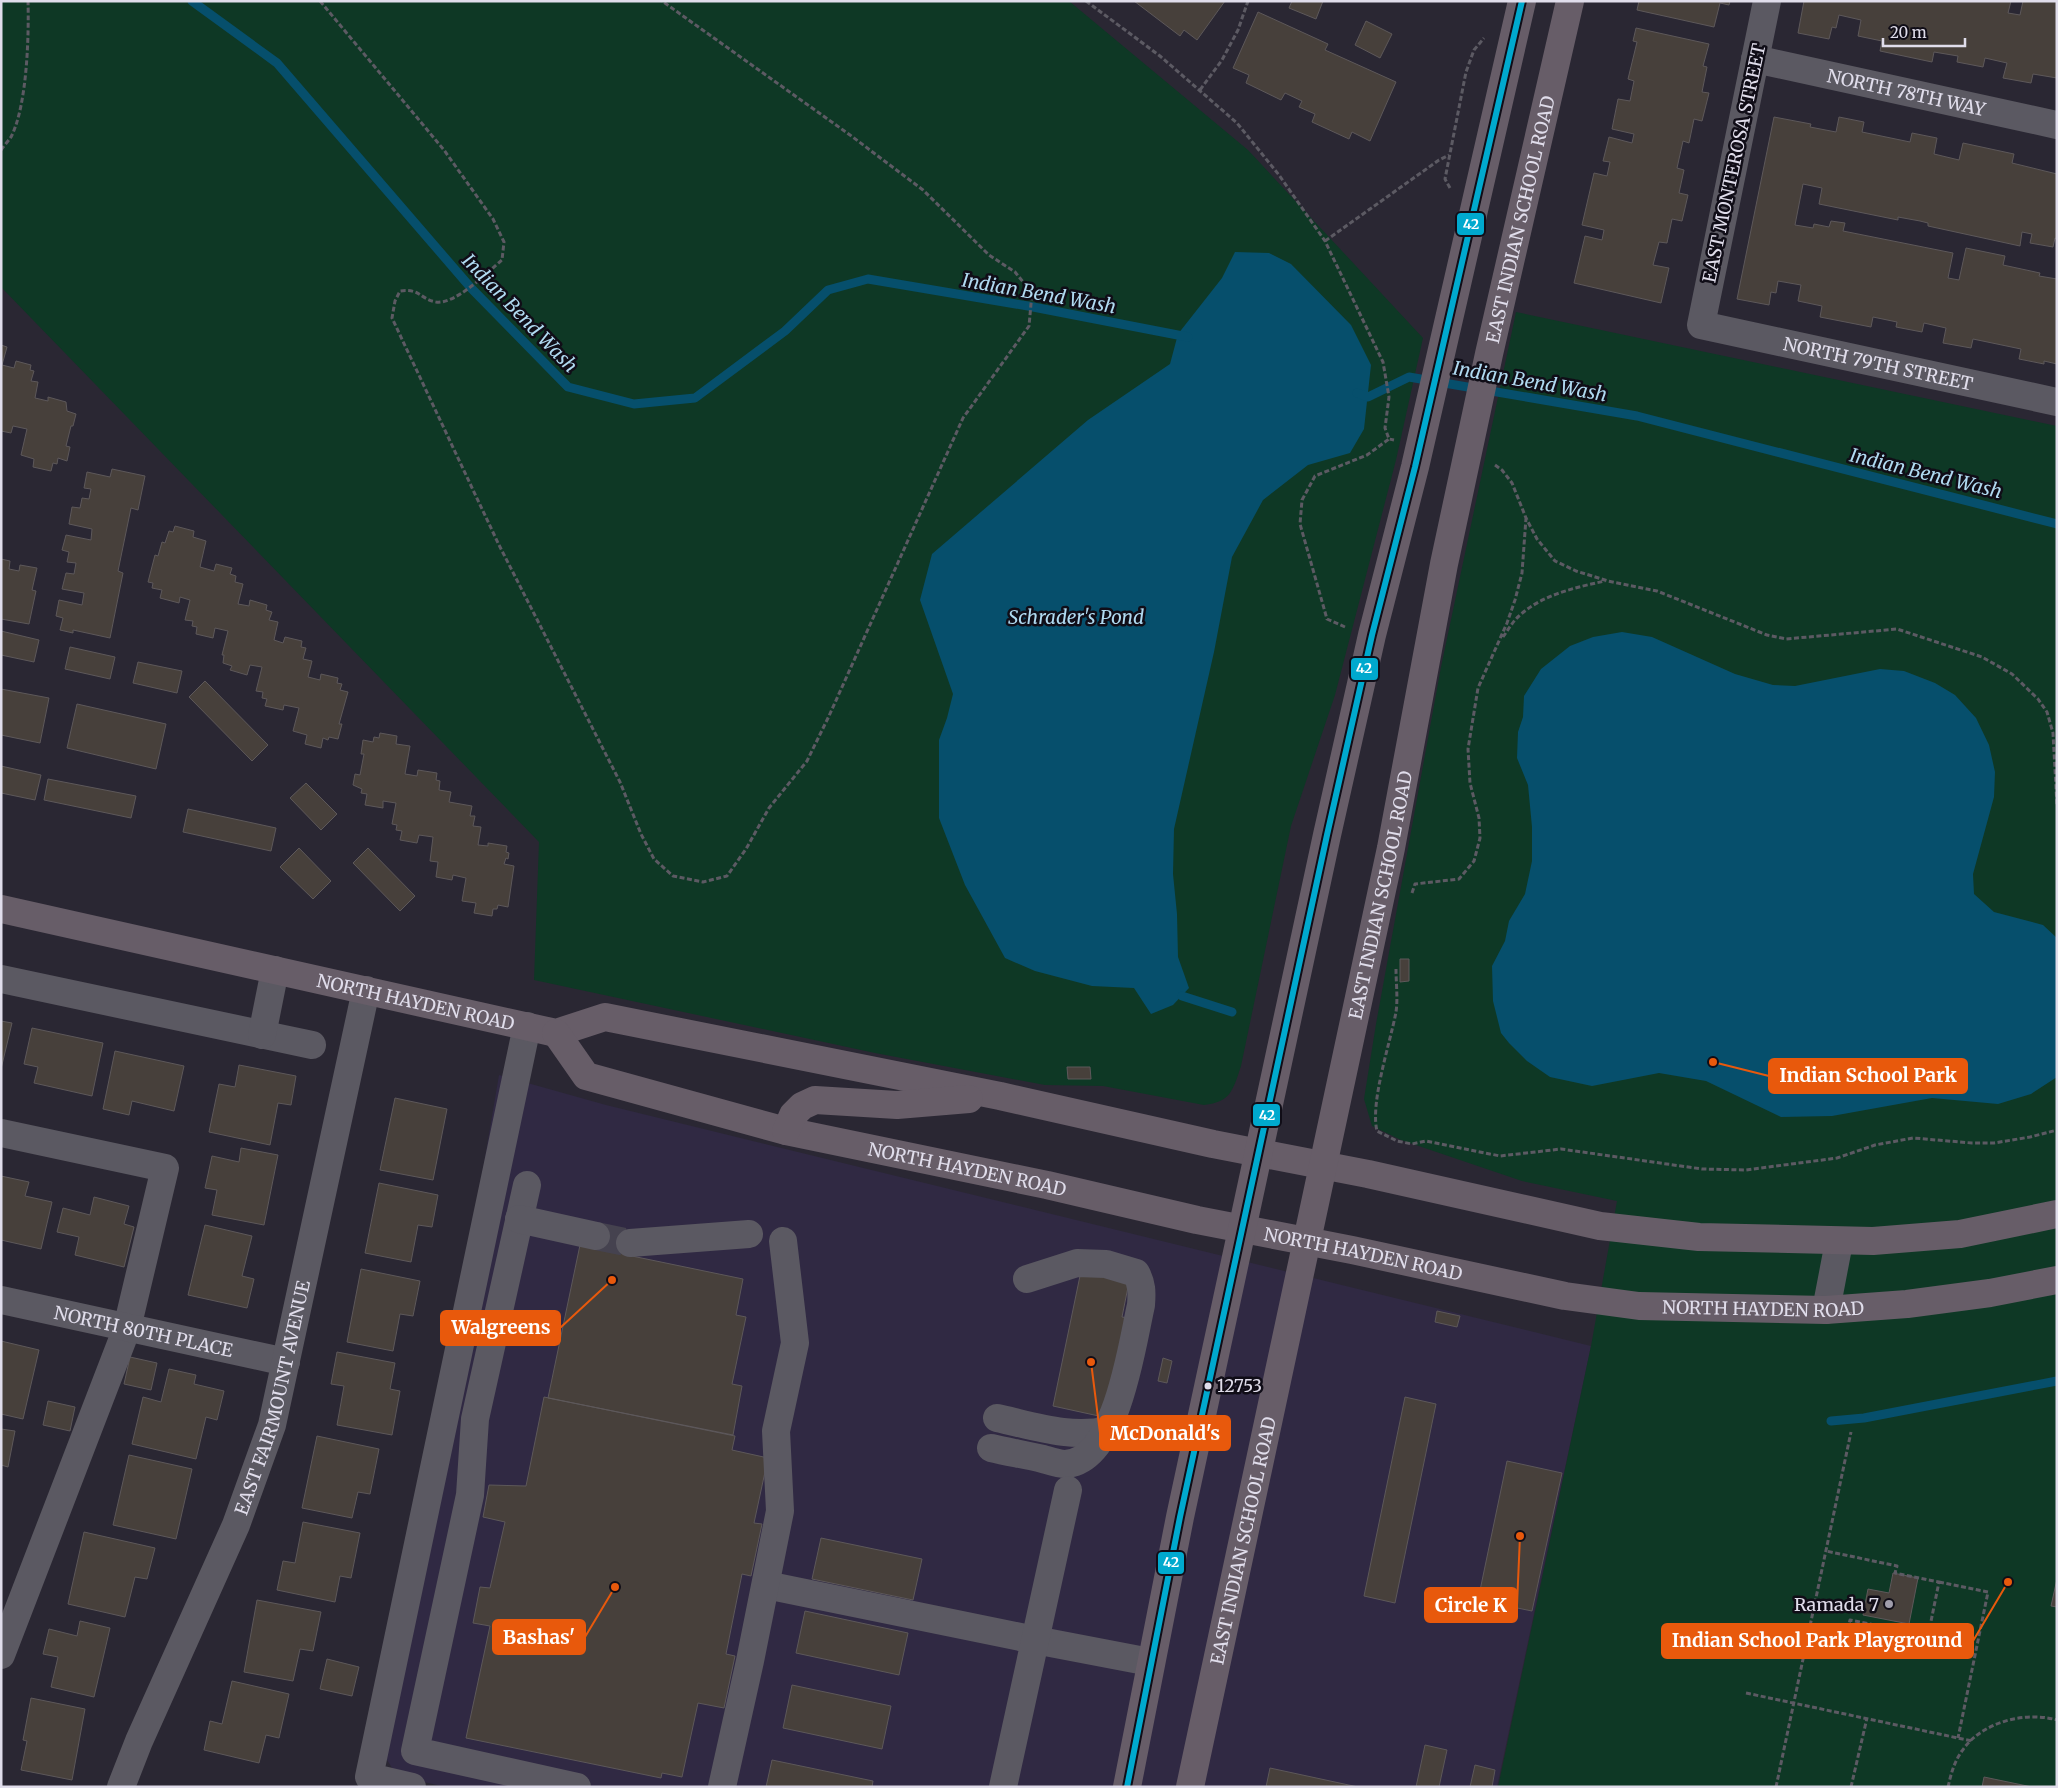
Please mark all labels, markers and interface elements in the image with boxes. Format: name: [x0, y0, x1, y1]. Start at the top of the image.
scale bar: [1883, 15, 1966, 47]
text: 20 m: [1890, 23, 1927, 42]
street label: EAST MONTEROSA STREET: [1697, 41, 1771, 285]
street label: NORTH 78TH WAY: [1825, 64, 1988, 121]
street label: EAST INDIAN SCHOOL ROAD: [1480, 93, 1559, 345]
line badge: 42: [1456, 212, 1485, 236]
text: 42: [1463, 215, 1479, 233]
water label: Indian Bend Wash: [457, 249, 583, 377]
water label: Indian Bend Wash: [960, 268, 1118, 318]
street label: NORTH 79TH STREET: [1781, 332, 1976, 395]
water label: Indian Bend Wash: [1451, 356, 1609, 406]
water label: Indian Bend Wash: [1847, 442, 2005, 504]
water label: Schrader's Pond: [1008, 605, 1144, 629]
line badge: 42: [1350, 657, 1379, 681]
text: 42: [1356, 659, 1372, 677]
street label: EAST INDIAN SCHOOL ROAD: [1343, 769, 1417, 1021]
street label: NORTH HAYDEN ROAD: [315, 968, 517, 1035]
callout: Indian School Park: [1769, 1059, 1967, 1093]
text: Indian School Park: [1779, 1063, 1957, 1087]
line badge: 42: [1252, 1103, 1281, 1127]
text: 42: [1259, 1106, 1275, 1124]
street label: NORTH HAYDEN ROAD: [866, 1137, 1069, 1201]
street label: NORTH HAYDEN ROAD: [1262, 1222, 1465, 1285]
street label: EAST FAIRMOUNT AVENUE: [229, 1277, 315, 1518]
street label: NORTH HAYDEN ROAD: [1662, 1295, 1865, 1322]
street label: NORTH 80TH PLACE: [52, 1300, 236, 1362]
callout: Walgreens: [441, 1311, 560, 1345]
text: Walgreens: [450, 1315, 551, 1339]
place label: 12753: [1217, 1375, 1262, 1397]
marker: 12753: [1203, 1381, 1213, 1391]
street label: EAST INDIAN SCHOOL ROAD: [1205, 1414, 1280, 1667]
callout: McDonald's: [1100, 1416, 1230, 1450]
text: McDonald's: [1110, 1421, 1220, 1445]
line badge: 42: [1157, 1551, 1185, 1575]
text: 42: [1163, 1553, 1179, 1571]
callout: Circle K: [1425, 1588, 1517, 1622]
text: Circle K: [1435, 1593, 1508, 1617]
place label: Ramada 7: [1794, 1593, 1879, 1616]
marker: Ramada 7: [1883, 1598, 1895, 1610]
callout: Bashas': [493, 1620, 585, 1654]
callout: Indian School Park Playground: [1662, 1624, 1973, 1658]
text: Bashas': [503, 1625, 575, 1649]
text: Indian School Park Playground: [1672, 1628, 1963, 1652]

